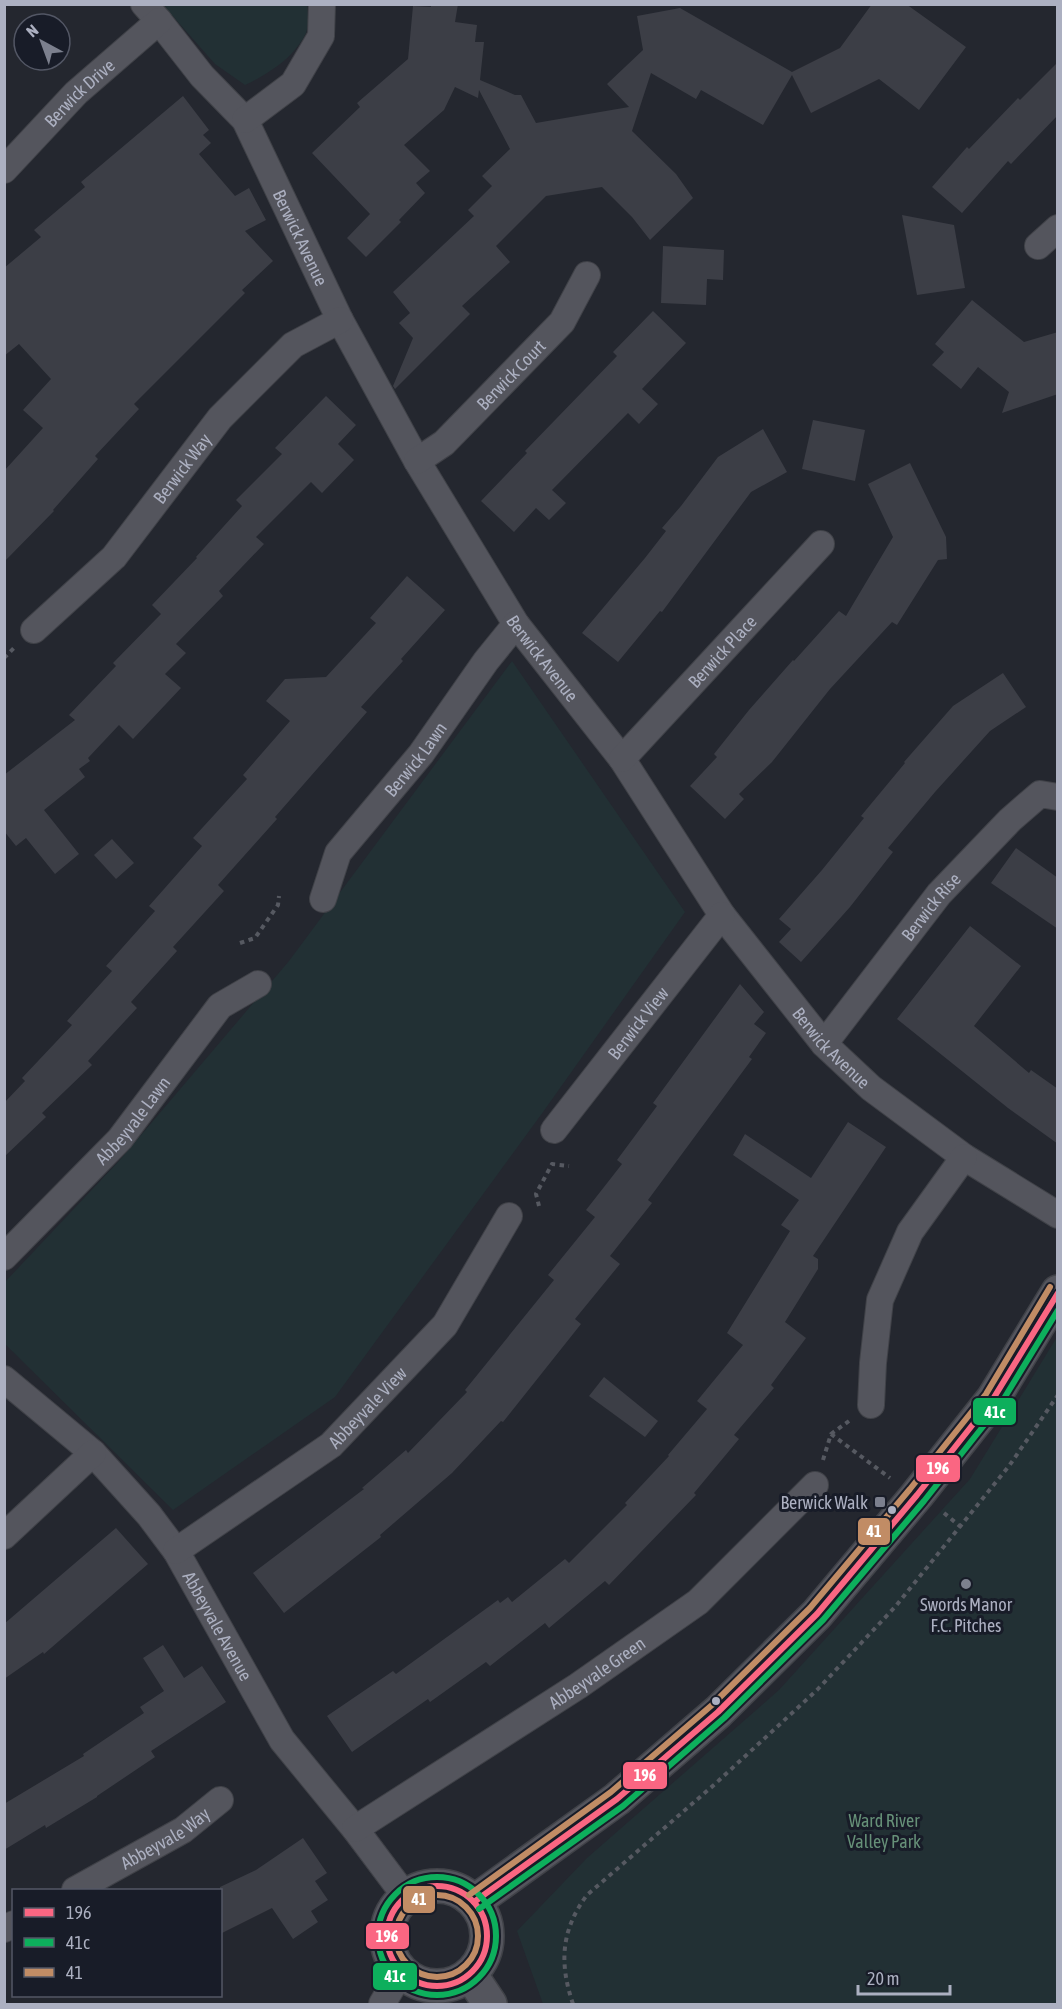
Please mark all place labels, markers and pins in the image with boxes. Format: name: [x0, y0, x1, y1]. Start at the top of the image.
place label: Berwick Walk: [780, 1492, 868, 1513]
marker: Berwick Walk: [873, 1495, 887, 1509]
unlabelled marker: [886, 1504, 898, 1516]
marker: Swords Manor F.C. Pitches: [959, 1577, 973, 1591]
place label: Swords Manor F.C. Pitches: [920, 1594, 1013, 1636]
unlabelled marker: [710, 1695, 722, 1707]

